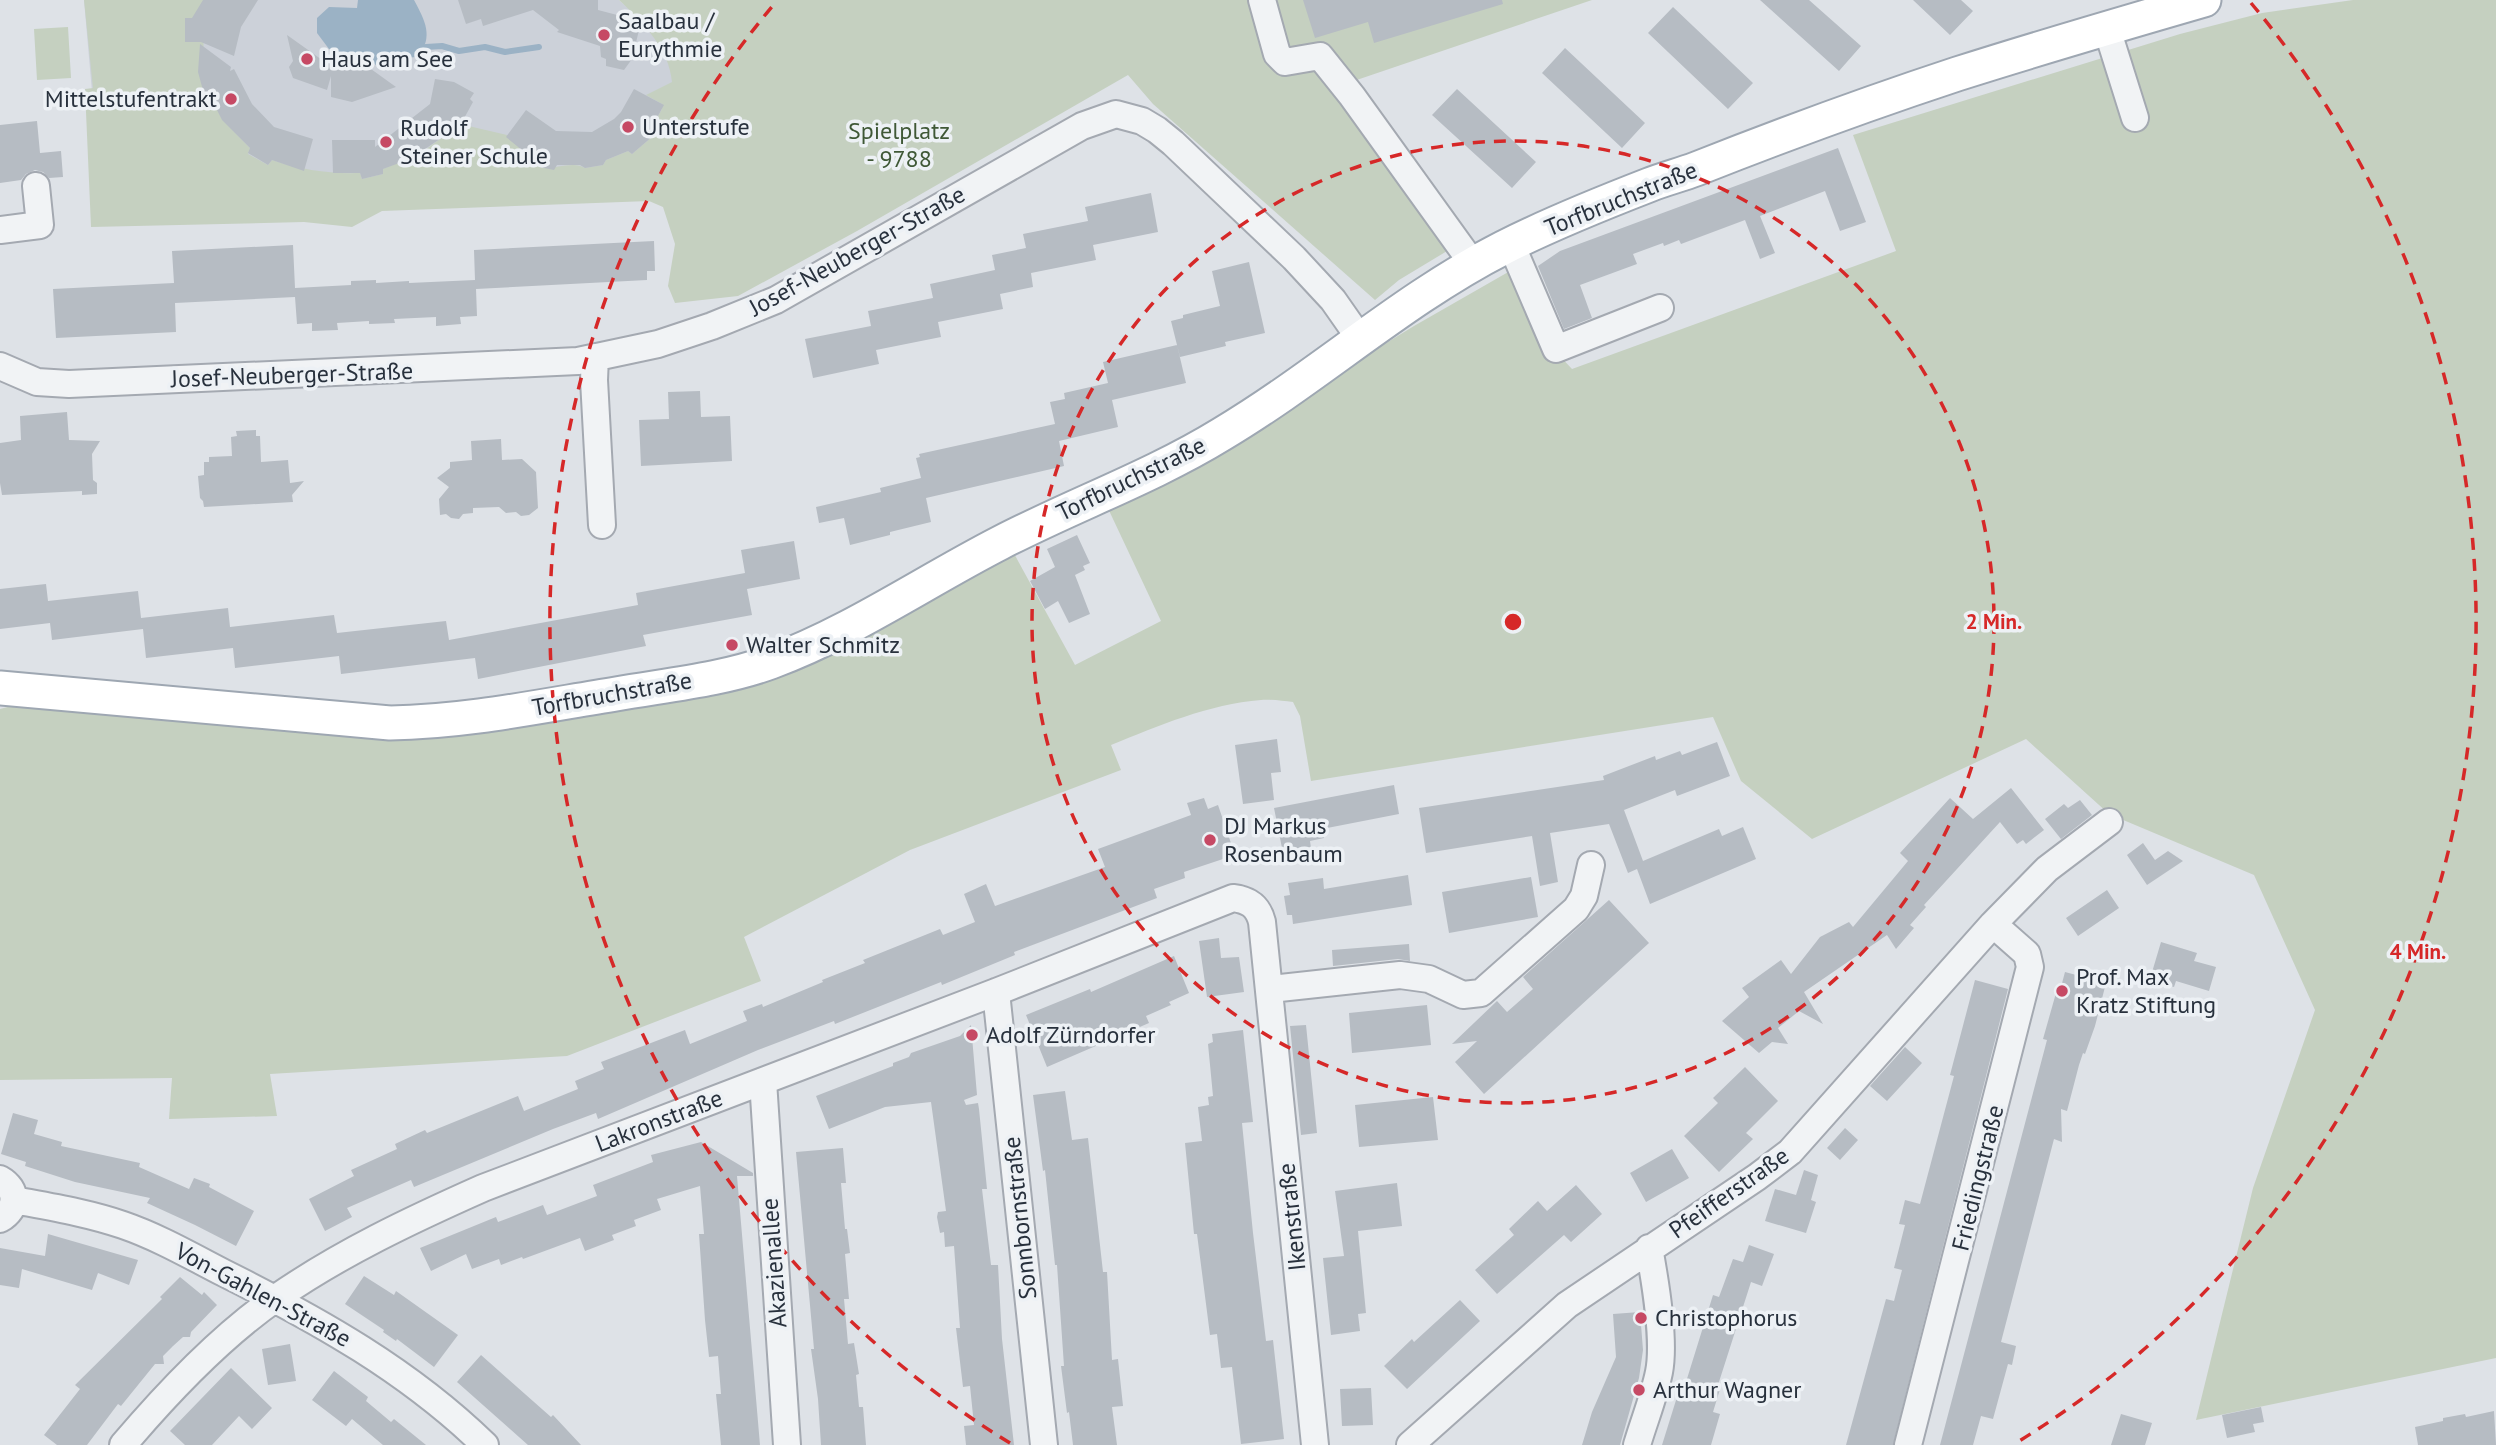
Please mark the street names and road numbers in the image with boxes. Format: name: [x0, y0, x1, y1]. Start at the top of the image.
street label: Torfbruchstraße: [1540, 154, 1702, 243]
street label: Josef-Neuberger-Straße: [742, 178, 970, 323]
street label: Josef-Neuberger-Straße: [169, 355, 414, 394]
street label: Torfbruchstraße: [1051, 429, 1210, 528]
street label: Torfbruchstraße: [530, 664, 694, 723]
street label: Lakronstraße: [591, 1082, 727, 1159]
street label: Friedingstraße: [1944, 1102, 2011, 1254]
street label: Sonnbornstraße: [996, 1135, 1043, 1301]
street label: Pfeifferstraße: [1663, 1140, 1795, 1245]
street label: Ikenstraße: [1270, 1162, 1313, 1272]
street label: Akazienallee: [754, 1197, 793, 1329]
street label: Von-Gahlen-Straße: [169, 1235, 357, 1354]

